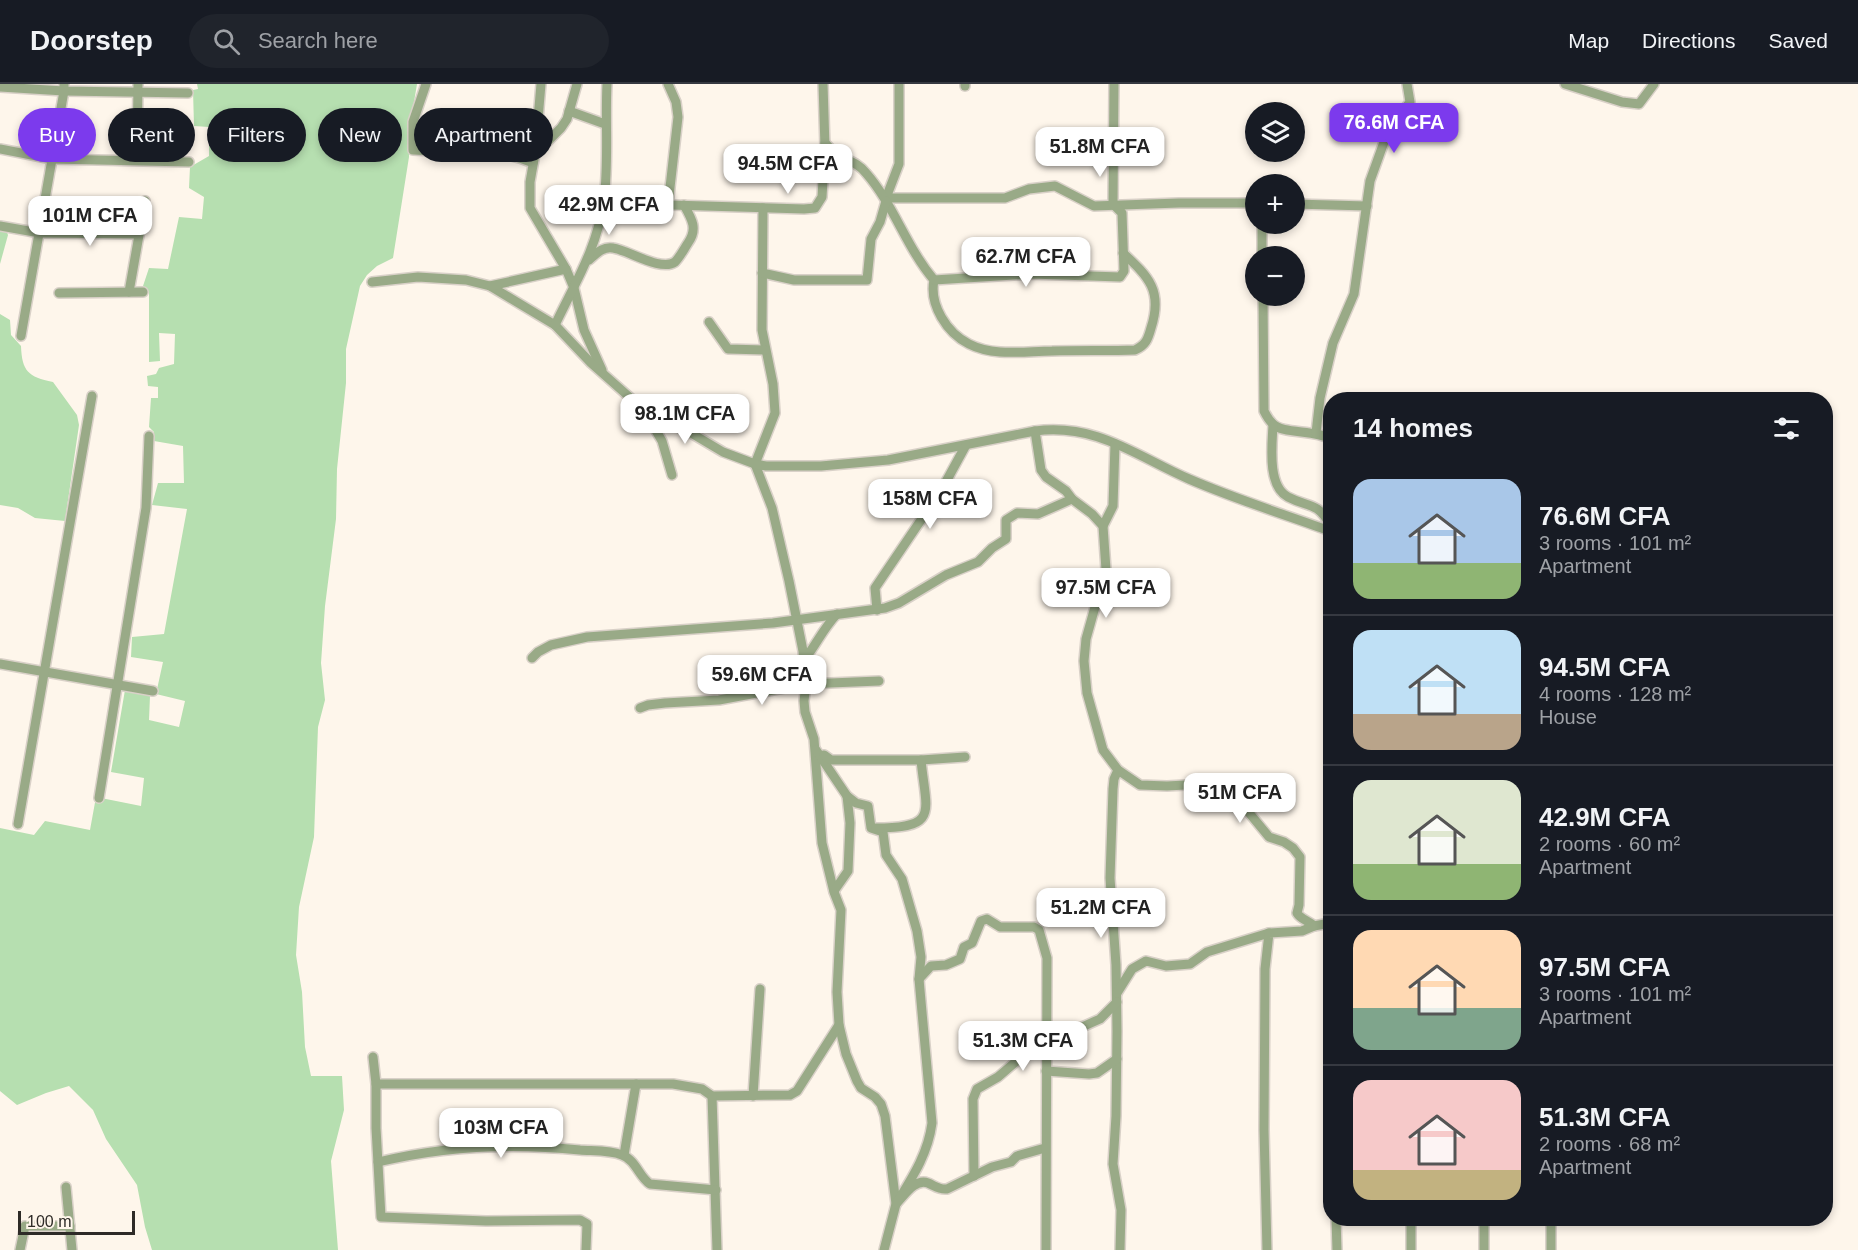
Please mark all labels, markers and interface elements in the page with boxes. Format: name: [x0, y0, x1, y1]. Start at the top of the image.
search box: [189, 14, 609, 68]
text: Doorstep: [30, 25, 153, 56]
icon: search: [210, 25, 243, 58]
text: Search here: [258, 28, 378, 53]
text: Map: [1568, 29, 1609, 52]
text: Directions: [1642, 29, 1735, 52]
text: Saved: [1768, 29, 1828, 52]
map controls: [1245, 102, 1305, 306]
button: layers: [1245, 102, 1305, 162]
pin: 76.6M CFA: [1325, 103, 1463, 154]
chip: Buy: [18, 108, 96, 162]
chip: Rent: [108, 108, 195, 162]
chip: Filters: [207, 108, 306, 162]
chip: New: [318, 108, 402, 162]
chip: Apartment: [414, 108, 553, 162]
text: 76.6M CFA: [1343, 111, 1445, 133]
pin: 51.8M CFA: [1031, 127, 1169, 178]
text: 51.8M CFA: [1049, 135, 1151, 157]
pin: 94.5M CFA: [719, 144, 857, 195]
text: 94.5M CFA: [737, 152, 839, 174]
button: +: [1245, 174, 1305, 234]
pin: 42.9M CFA: [540, 185, 678, 236]
text: 42.9M CFA: [558, 193, 660, 215]
pin: 101M CFA: [28, 196, 152, 247]
text: 101M CFA: [42, 204, 138, 226]
pin: 62.7M CFA: [957, 237, 1095, 288]
text: 62.7M CFA: [975, 245, 1077, 267]
button: −: [1245, 246, 1305, 306]
pin: 98.1M CFA: [616, 394, 754, 445]
text: 98.1M CFA: [634, 402, 736, 424]
icon: filters: [1770, 412, 1803, 445]
text: 14 homes: [1353, 413, 1473, 443]
pin: 158M CFA: [868, 479, 992, 530]
text: 158M CFA: [882, 487, 978, 509]
text: 76.6M CFA: [1539, 501, 1671, 531]
icon: home: [1401, 503, 1473, 575]
text: 3 rooms · 101 m²: [1539, 532, 1691, 554]
text: Apartment: [1539, 555, 1631, 577]
pin: 97.5M CFA: [1037, 568, 1175, 619]
text: 97.5M CFA: [1055, 576, 1157, 598]
text: 94.5M CFA: [1539, 652, 1671, 682]
icon: home: [1401, 654, 1473, 726]
pin: 59.6M CFA: [693, 655, 831, 706]
text: 59.6M CFA: [711, 663, 813, 685]
text: 4 rooms · 128 m²: [1539, 683, 1691, 705]
text: House: [1539, 706, 1597, 728]
pin: 51M CFA: [1185, 773, 1295, 824]
text: 51M CFA: [1198, 781, 1282, 803]
text: 42.9M CFA: [1539, 802, 1671, 832]
icon: home: [1401, 804, 1473, 876]
text: 2 rooms · 60 m²: [1539, 833, 1680, 855]
text: Apartment: [1539, 856, 1631, 878]
pin: 51.2M CFA: [1032, 888, 1170, 939]
text: 51.2M CFA: [1050, 896, 1152, 918]
text: 97.5M CFA: [1539, 952, 1671, 982]
icon: home: [1401, 954, 1473, 1026]
text: 3 rooms · 101 m²: [1539, 983, 1691, 1005]
text: Apartment: [1539, 1006, 1631, 1028]
pin: 51.3M CFA: [954, 1021, 1092, 1072]
text: 51.3M CFA: [972, 1029, 1074, 1051]
text: 51.3M CFA: [1539, 1102, 1671, 1132]
icon: home: [1401, 1104, 1473, 1176]
pin: 103M CFA: [439, 1108, 563, 1159]
text: 103M CFA: [453, 1116, 549, 1138]
text: 2 rooms · 68 m²: [1539, 1133, 1680, 1155]
text: Apartment: [1539, 1156, 1631, 1178]
scale bar: [18, 1208, 135, 1236]
text: 100 m: [27, 1213, 71, 1230]

